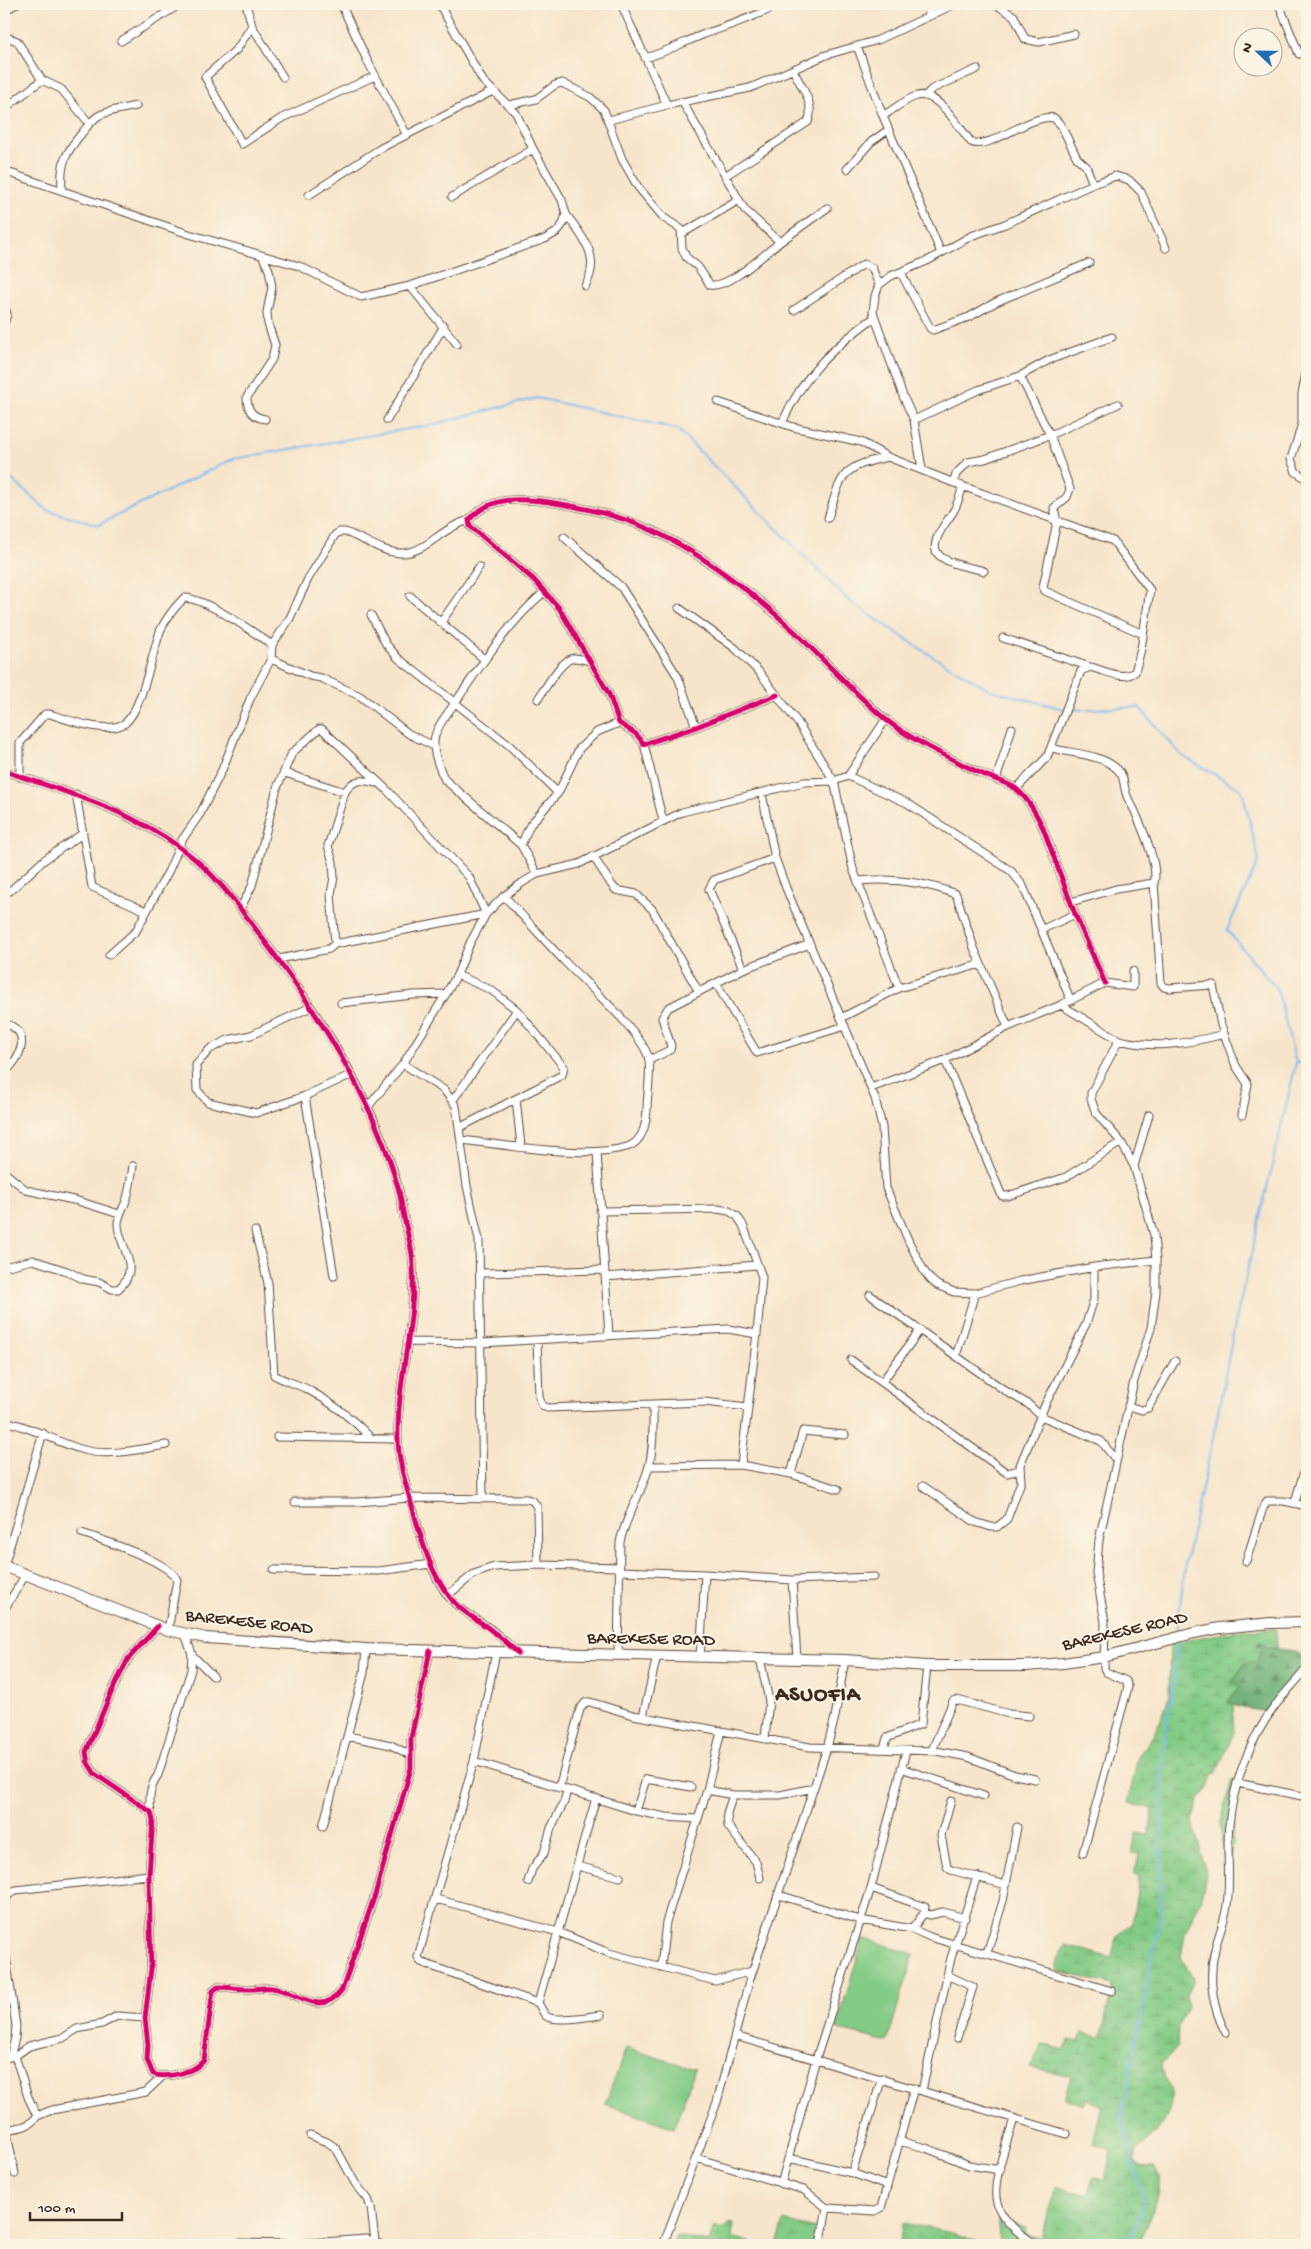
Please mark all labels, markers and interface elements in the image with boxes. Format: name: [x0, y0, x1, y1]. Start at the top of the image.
north arrow: [1234, 28, 1284, 78]
text: N: [1239, 41, 1258, 55]
street label: BAREKESE ROAD: [183, 1606, 314, 1640]
street label: BAREKESE ROAD: [1059, 1607, 1190, 1657]
street label: BAREKESE ROAD: [586, 1628, 715, 1652]
district label: ASUOFIA: [774, 1683, 862, 1709]
scale bar: [30, 2189, 122, 2221]
text: 100 m: [37, 2200, 76, 2218]

